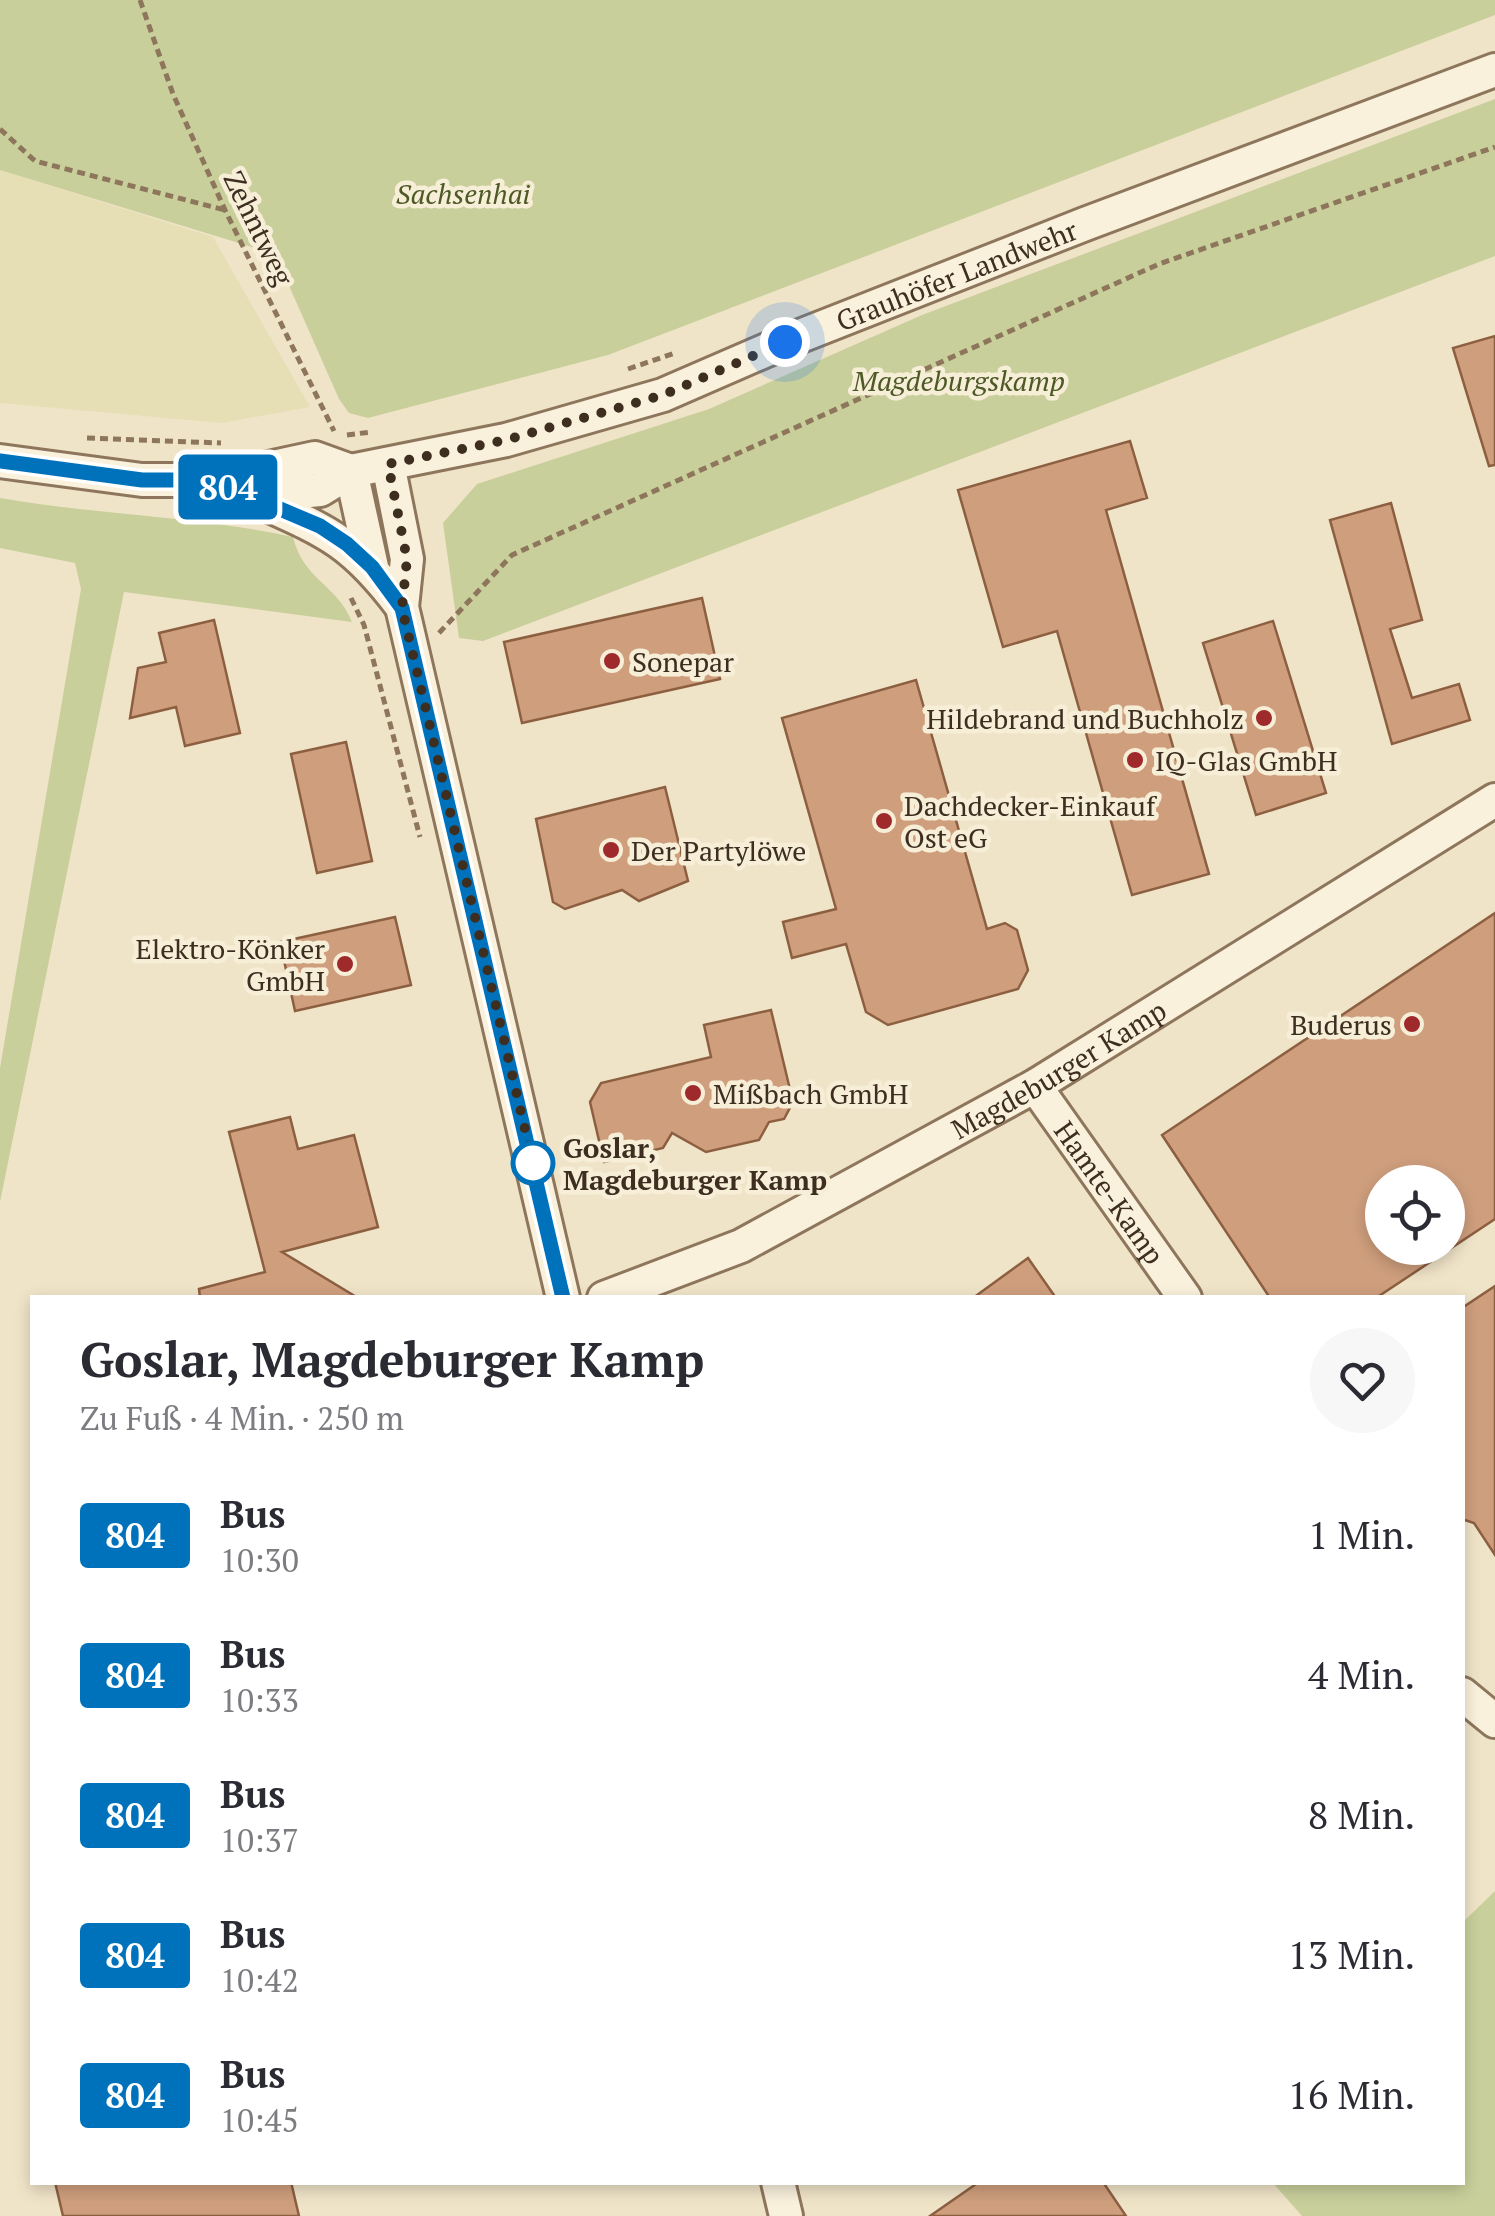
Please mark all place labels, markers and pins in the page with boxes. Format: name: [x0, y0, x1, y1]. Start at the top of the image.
place label: Sonepar: [632, 643, 734, 680]
marker: Sonepar: [601, 650, 623, 672]
place label: Hildebrand und Buchholz: [926, 700, 1244, 737]
marker: Hildebrand und Buchholz: [1253, 707, 1275, 729]
place label: IQ-Glas GmbH: [1155, 742, 1337, 779]
marker: IQ-Glas GmbH: [1124, 749, 1146, 771]
place label: Dachdecker-Einkauf Ost eG: [904, 787, 1158, 856]
marker: Dachdecker-Einkauf Ost eG: [873, 810, 895, 832]
place label: Der Partylöwe: [631, 832, 806, 869]
marker: Der Partylöwe: [600, 839, 622, 861]
place label: Elektro-Könker GmbH: [135, 930, 325, 999]
marker: Elektro-Könker GmbH: [334, 953, 356, 975]
place label: Buderus: [1290, 1006, 1392, 1043]
marker: Buderus: [1401, 1013, 1423, 1035]
place label: Mißbach GmbH: [713, 1075, 908, 1112]
marker: Mißbach GmbH: [682, 1082, 704, 1104]
place label: Goslar, Magdeburger Kamp: [563, 1129, 827, 1198]
marker: Goslar, Magdeburger Kamp: [512, 1142, 554, 1184]

